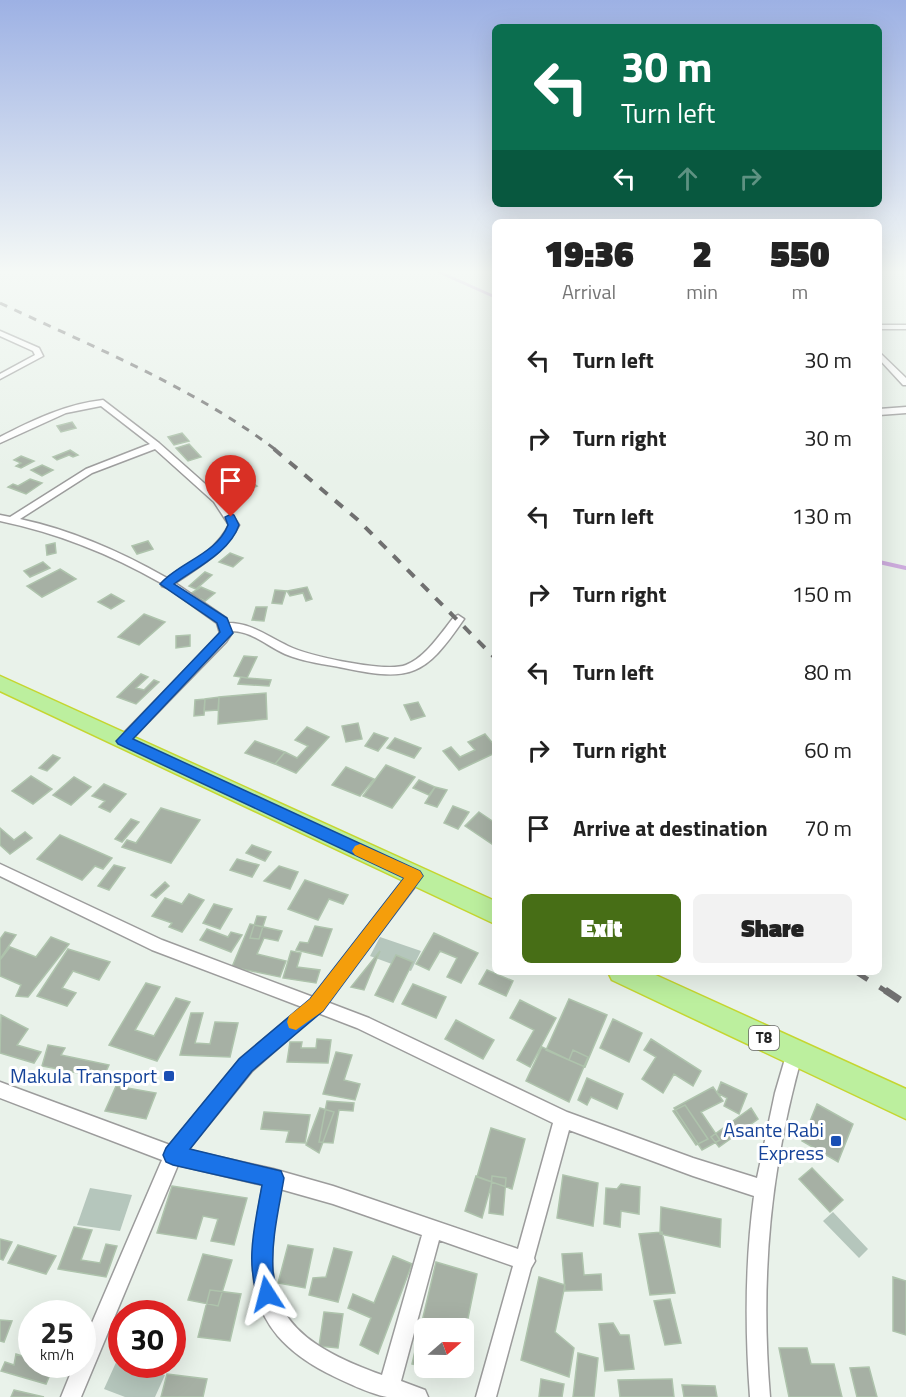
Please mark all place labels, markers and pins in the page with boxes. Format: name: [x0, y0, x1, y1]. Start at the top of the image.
pin: [205, 455, 256, 517]
place label: Makula Transport: [10, 1060, 157, 1091]
marker: Makula Transport: [162, 1069, 176, 1083]
place label: Asante Rabi Express: [723, 1114, 824, 1168]
marker: Asante Rabi Express: [829, 1134, 843, 1148]

